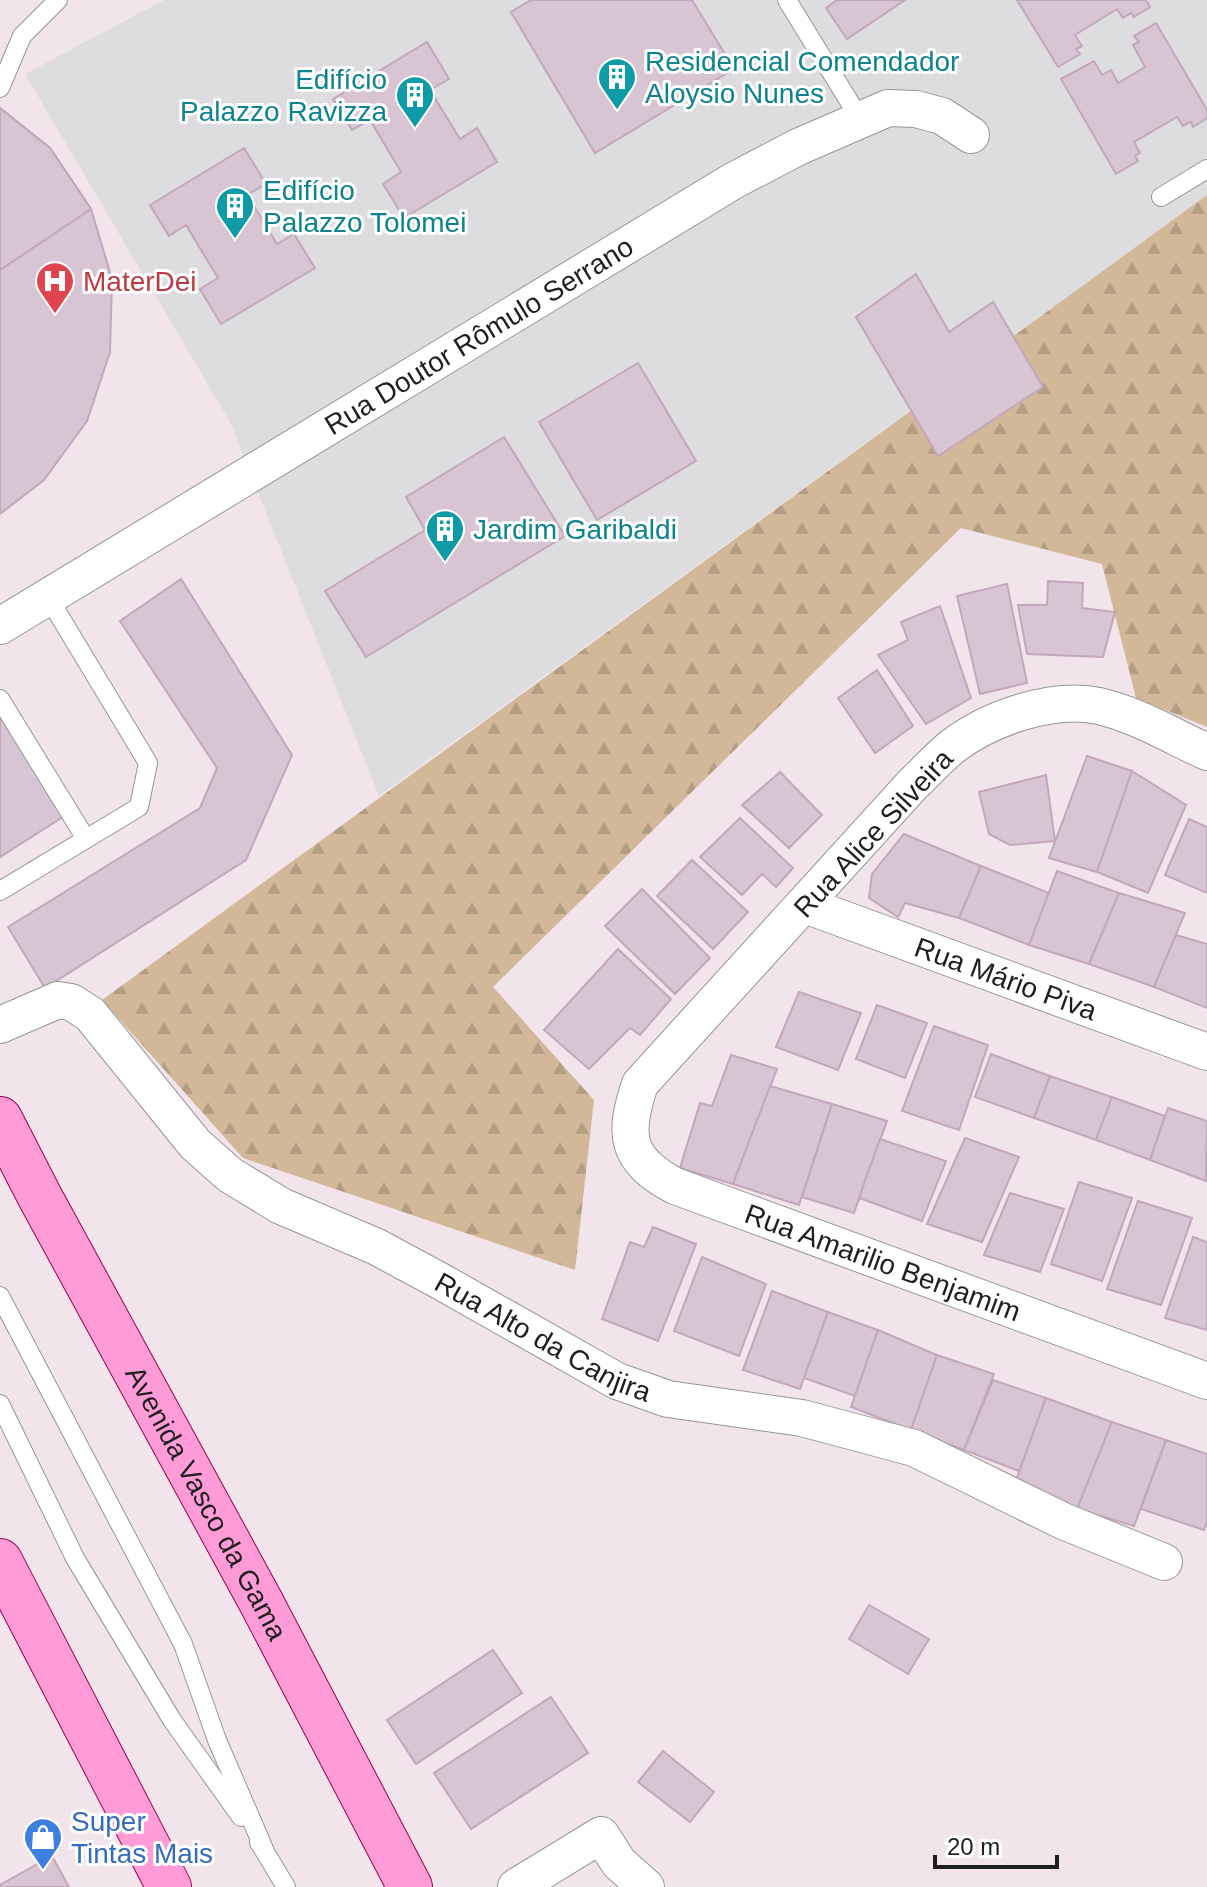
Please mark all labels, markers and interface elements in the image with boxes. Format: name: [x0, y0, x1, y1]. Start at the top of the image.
place label: Residencial Comendador Aloysio Nunes: [645, 46, 959, 109]
building icon: Residencial Comendador Aloysio Nunes: [596, 56, 638, 111]
place label: Edifício Palazzo Ravizza: [180, 64, 387, 127]
building icon: Edifício Palazzo Ravizza: [394, 74, 436, 129]
place label: Edifício Palazzo Tolomei: [263, 175, 466, 238]
building icon: Edifício Palazzo Tolomei: [214, 185, 256, 240]
street label: Rua Doutor Rômulo Serrano: [319, 230, 639, 441]
hospital icon: MaterDei: [34, 260, 76, 315]
place label: MaterDei: [83, 266, 197, 297]
building icon: Jardim Garibaldi: [424, 508, 466, 563]
place label: Jardim Garibaldi: [473, 514, 677, 545]
street label: Rua Alice Silveira: [788, 743, 959, 924]
street label: Rua Mário Piva: [911, 932, 1101, 1027]
street label: Rua Amarilio Benjamim: [741, 1198, 1025, 1327]
street label: Rua Alto da Canjira: [430, 1266, 655, 1408]
street label: Avenida Vasco da Gama: [119, 1361, 293, 1646]
place label: Super Tintas Mais: [71, 1806, 213, 1869]
shop icon: Super Tintas Mais: [22, 1816, 64, 1871]
scale bar: [935, 1819, 1057, 1869]
text: 20 m: [947, 1833, 1000, 1860]

